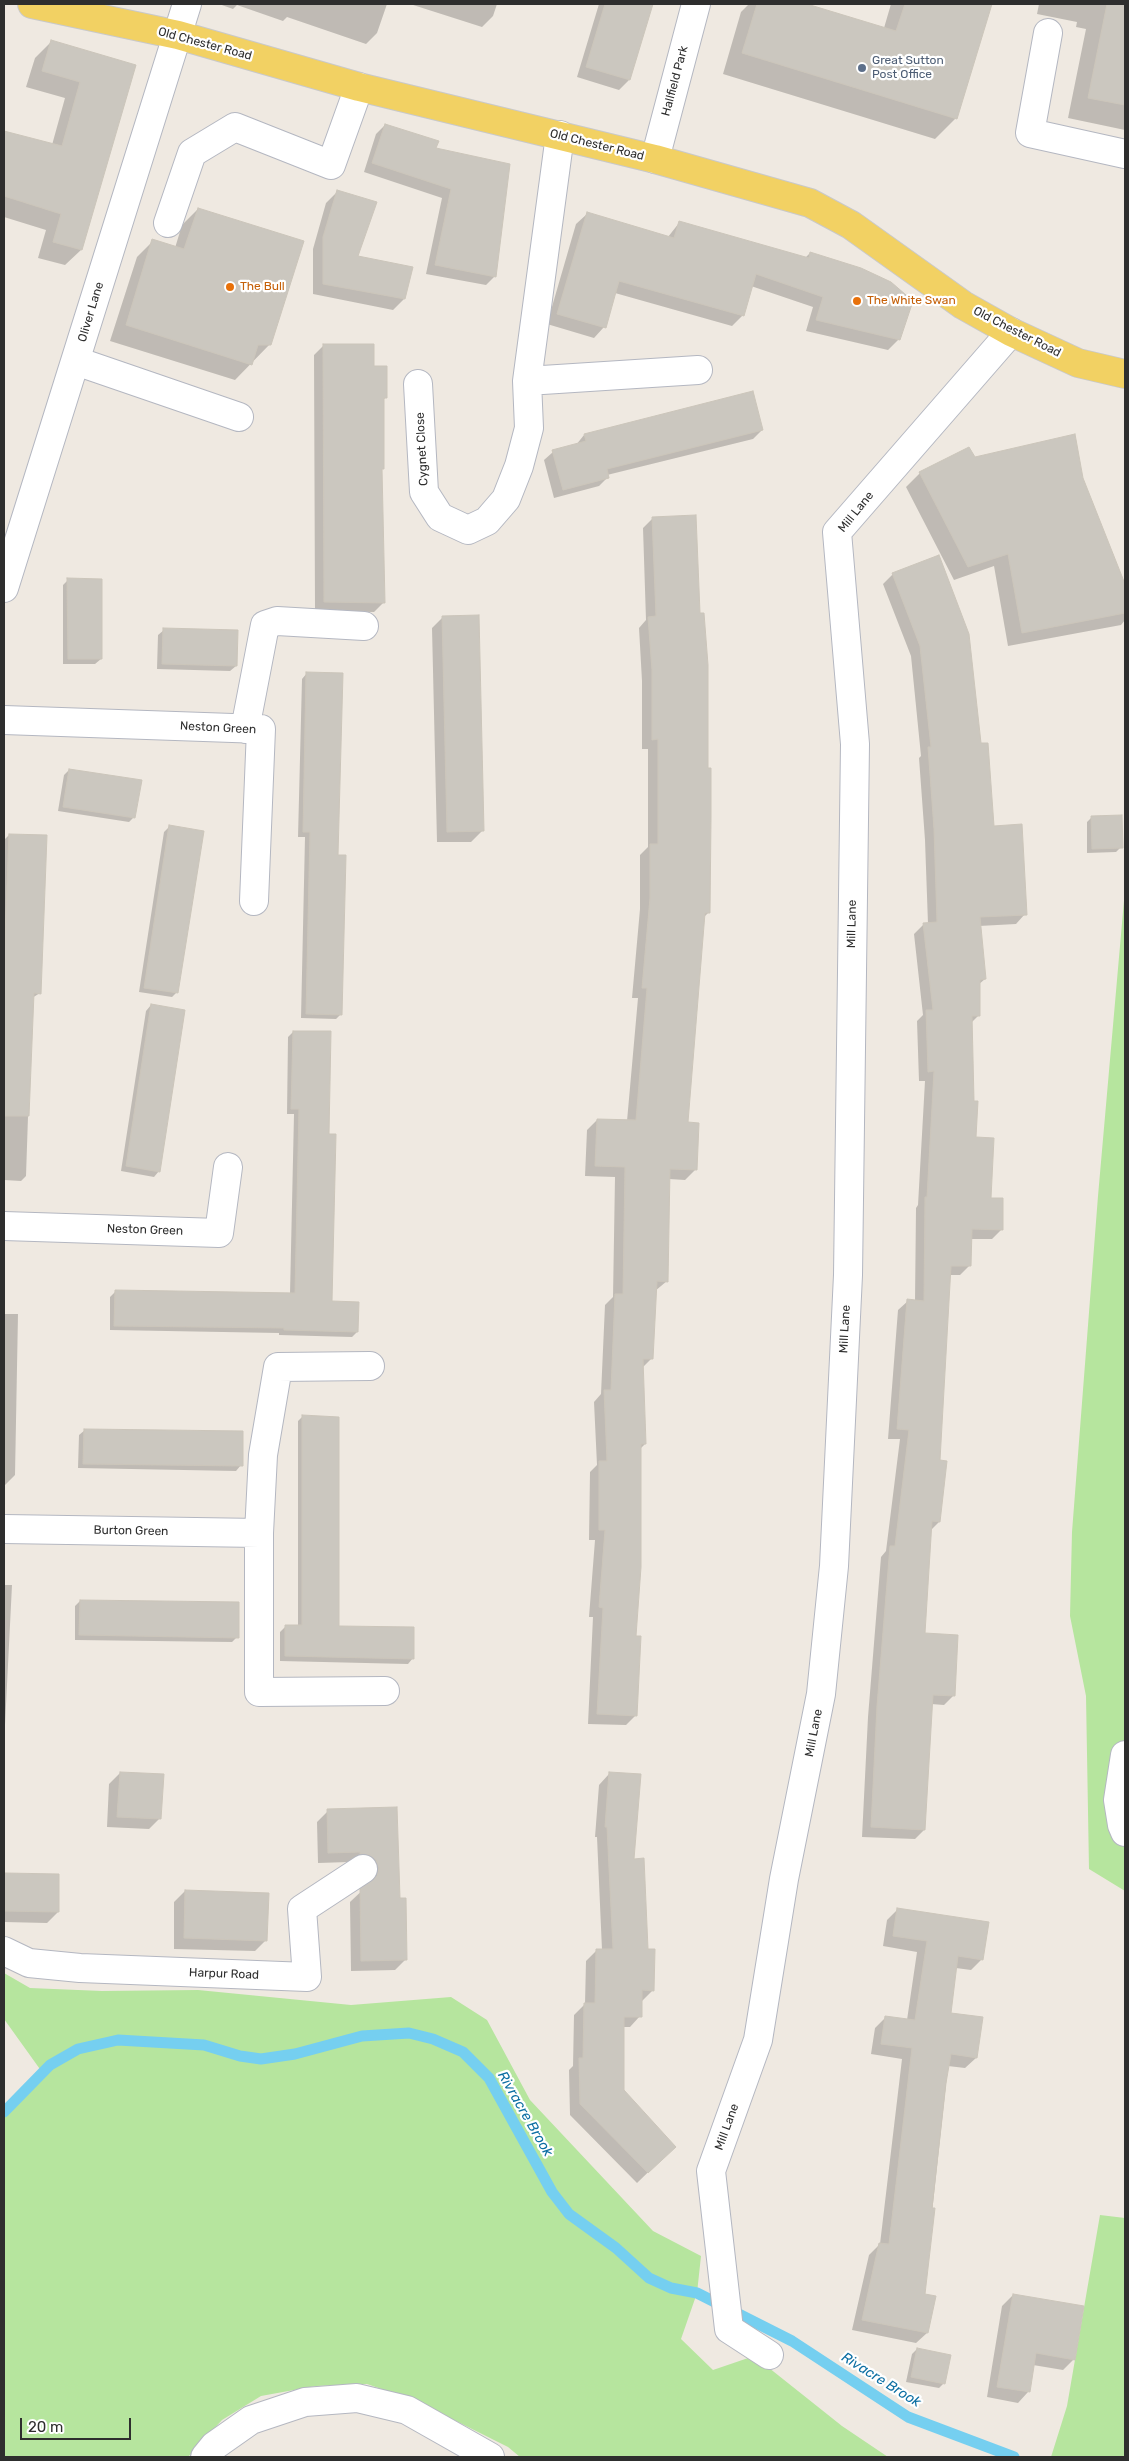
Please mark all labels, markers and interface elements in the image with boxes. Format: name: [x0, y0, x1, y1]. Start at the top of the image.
street label: Old Chester Road: [156, 25, 254, 63]
street label: Hallfield Park: [659, 44, 691, 118]
place label: Great Sutton Post Office: [872, 54, 944, 82]
marker: Great Sutton Post Office: [856, 62, 868, 74]
street label: Old Chester Road: [548, 126, 646, 164]
street label: Oliver Lane: [75, 280, 107, 344]
place label: The Bull: [240, 280, 285, 294]
marker: The Bull: [224, 281, 236, 293]
place label: The White Swan: [867, 294, 956, 308]
marker: The White Swan: [851, 295, 863, 307]
street label: Old Chester Road: [971, 304, 1063, 360]
street label: Cygnet Close: [413, 412, 431, 486]
street label: Mill Lane: [835, 489, 877, 535]
street label: Neston Green: [180, 719, 256, 737]
street label: Mill Lane: [844, 900, 860, 948]
street label: Neston Green: [107, 1221, 183, 1239]
street label: Mill Lane: [837, 1304, 853, 1354]
street label: Burton Green: [93, 1523, 169, 1539]
street label: Mill Lane: [802, 1708, 826, 1758]
street label: Harpur Road: [189, 1966, 259, 1982]
water label: Rivracre Brook: [494, 2068, 556, 2160]
street label: Mill Lane: [712, 2102, 742, 2152]
water label: Rivacre Brook: [838, 2349, 924, 2411]
scale bar: [22, 2408, 134, 2440]
text: 20 m: [28, 2418, 63, 2436]

